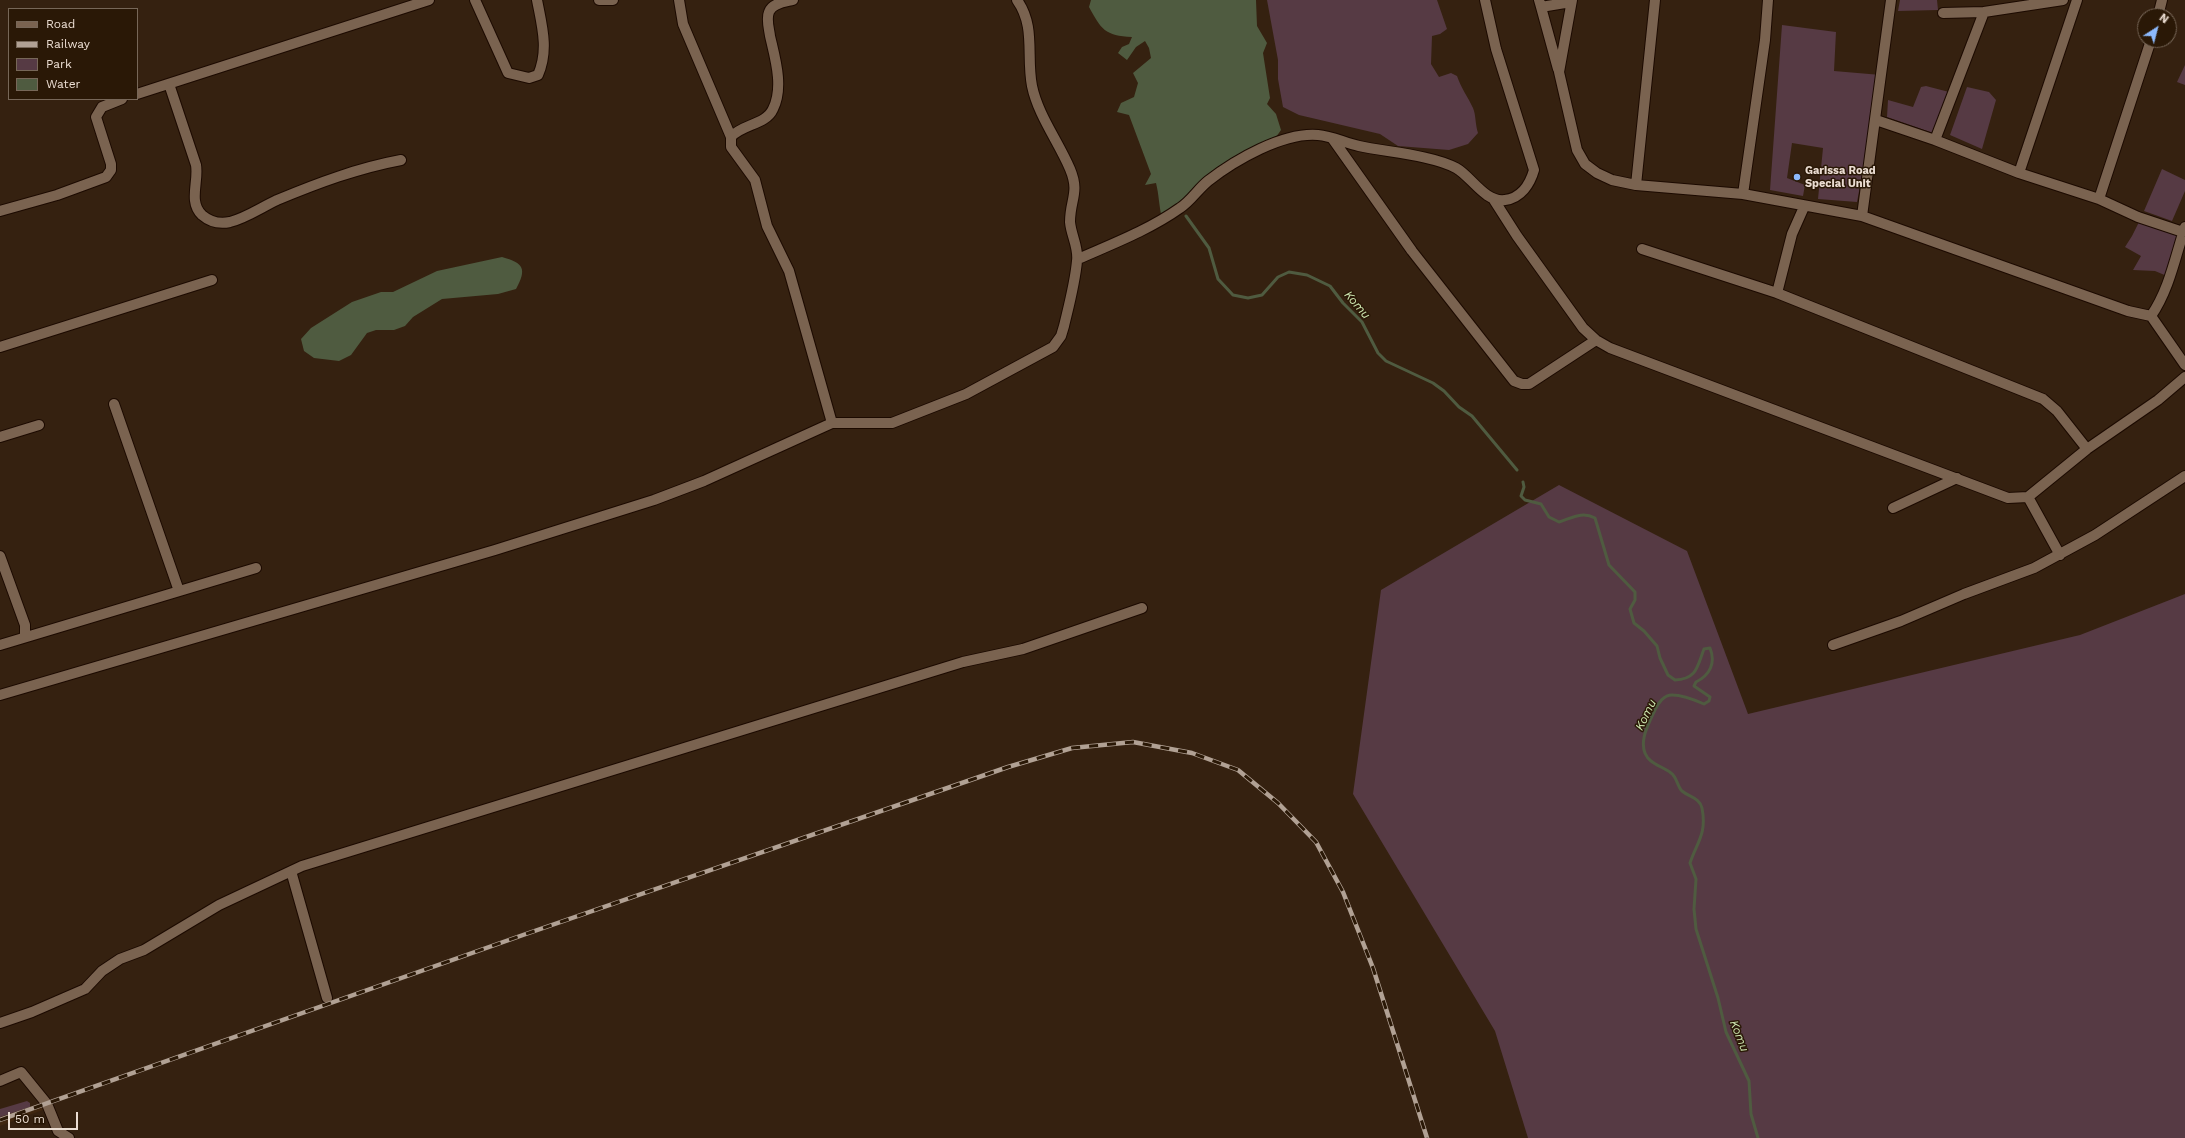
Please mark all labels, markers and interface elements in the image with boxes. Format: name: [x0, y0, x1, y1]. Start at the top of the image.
legend: [8, 8, 138, 100]
north arrow: [2137, 8, 2177, 48]
text: N: [2157, 11, 2171, 26]
text: Road: [46, 17, 75, 31]
text: Railway: [46, 37, 90, 51]
text: Park: [46, 57, 72, 71]
text: Water: [46, 77, 80, 91]
place label: Garissa Road Special Unit: [1805, 164, 1876, 190]
marker: Garissa Road Special Unit: [1792, 172, 1802, 182]
water label: Komu: [1341, 288, 1373, 322]
water label: Komu: [1632, 697, 1660, 733]
water label: Komu: [1726, 1018, 1752, 1054]
scale bar: [10, 1104, 80, 1130]
text: 50 m: [15, 1112, 45, 1126]

